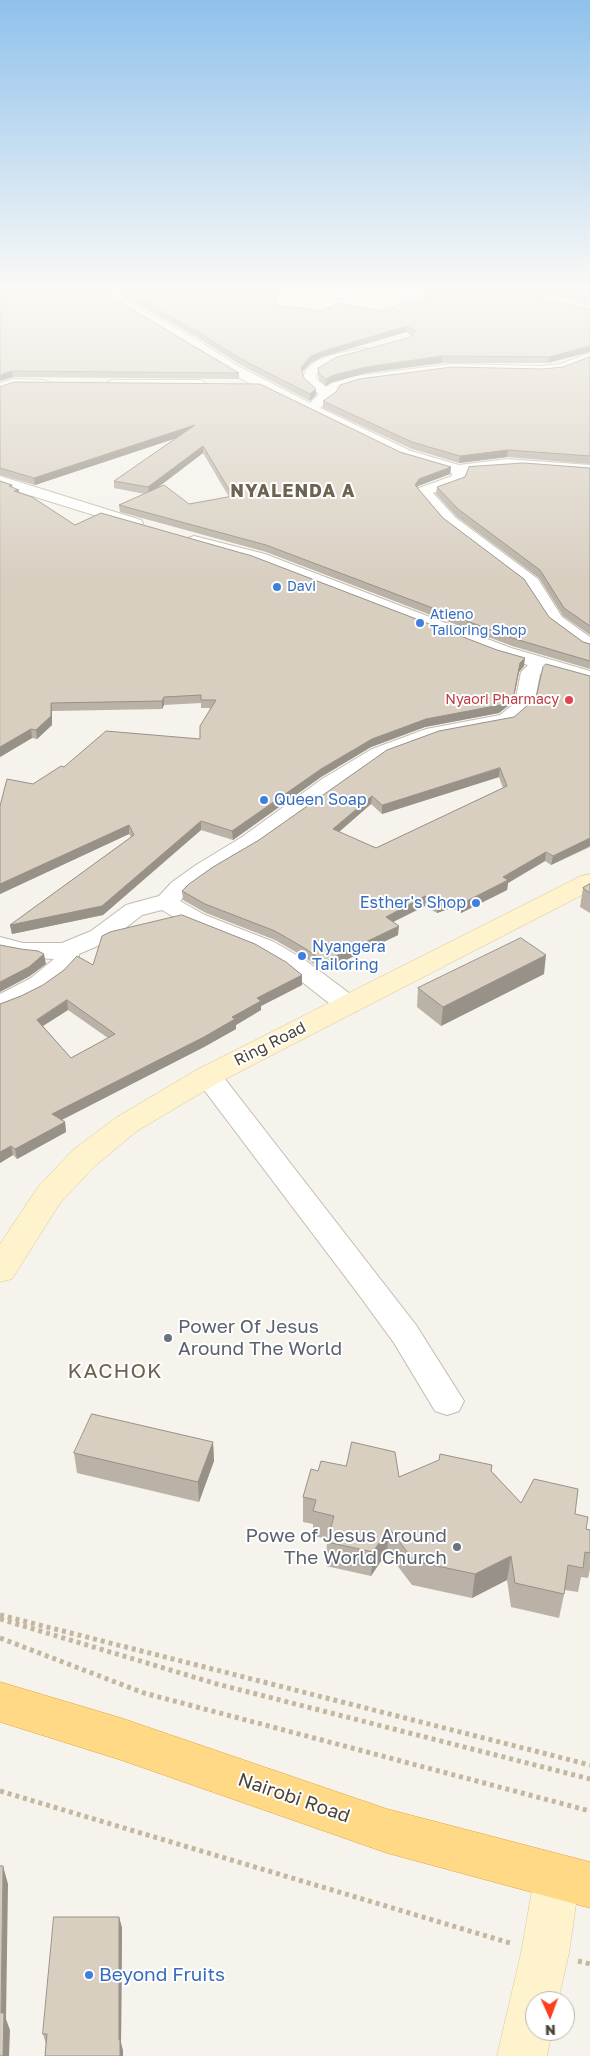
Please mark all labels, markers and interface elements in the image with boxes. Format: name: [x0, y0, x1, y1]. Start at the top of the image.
district label: NYALENDA A: [229, 480, 357, 502]
place label: Davi: [287, 579, 316, 595]
marker: Davi: [271, 581, 283, 593]
place label: Atieno Tailoring Shop: [430, 607, 526, 640]
marker: Atieno Tailoring Shop: [414, 617, 426, 629]
place label: Nyaori Pharmacy: [445, 692, 559, 708]
marker: Nyaori Pharmacy: [563, 694, 575, 706]
place label: Queen Soap: [274, 790, 367, 810]
marker: Queen Soap: [258, 794, 270, 806]
place label: Esther's Shop: [360, 893, 466, 913]
marker: Esther's Shop: [470, 897, 482, 909]
place label: Nyangera Tailoring: [312, 937, 386, 975]
marker: Nyangera Tailoring: [296, 950, 308, 962]
street label: Ring Road: [231, 1018, 309, 1070]
place label: Power Of Jesus Around The World: [178, 1316, 342, 1360]
marker: Power Of Jesus Around The World: [162, 1332, 174, 1344]
district label: KACHOK: [67, 1358, 163, 1384]
place label: Powe of Jesus Around The World Church: [246, 1525, 447, 1569]
marker: Powe of Jesus Around The World Church: [451, 1541, 463, 1553]
street label: Nairobi Road: [235, 1768, 353, 1828]
place label: Beyond Fruits: [99, 1964, 225, 1986]
marker: Beyond Fruits: [83, 1969, 95, 1981]
north arrow: [525, 1991, 575, 2041]
text: N: [545, 2022, 556, 2039]

